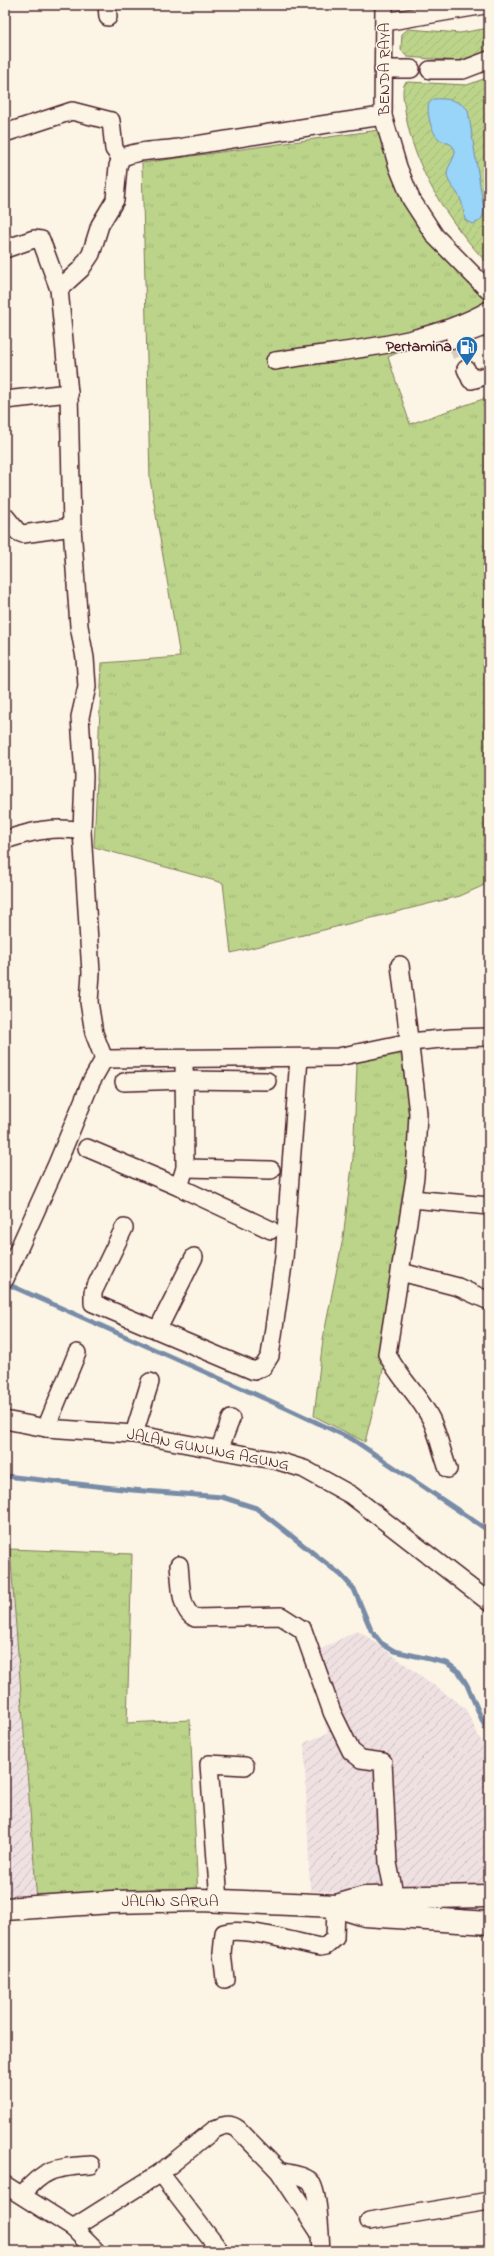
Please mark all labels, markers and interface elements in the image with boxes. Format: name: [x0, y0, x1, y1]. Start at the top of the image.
street label: BENDA RAYA: [373, 22, 397, 116]
fuel station icon: Pertamina: [454, 334, 480, 367]
place label: Pertamina: [386, 335, 452, 359]
street label: JALAN GUNUNG AGUNG: [125, 1422, 291, 1478]
street label: JALAN SARUA: [121, 1890, 219, 1914]

